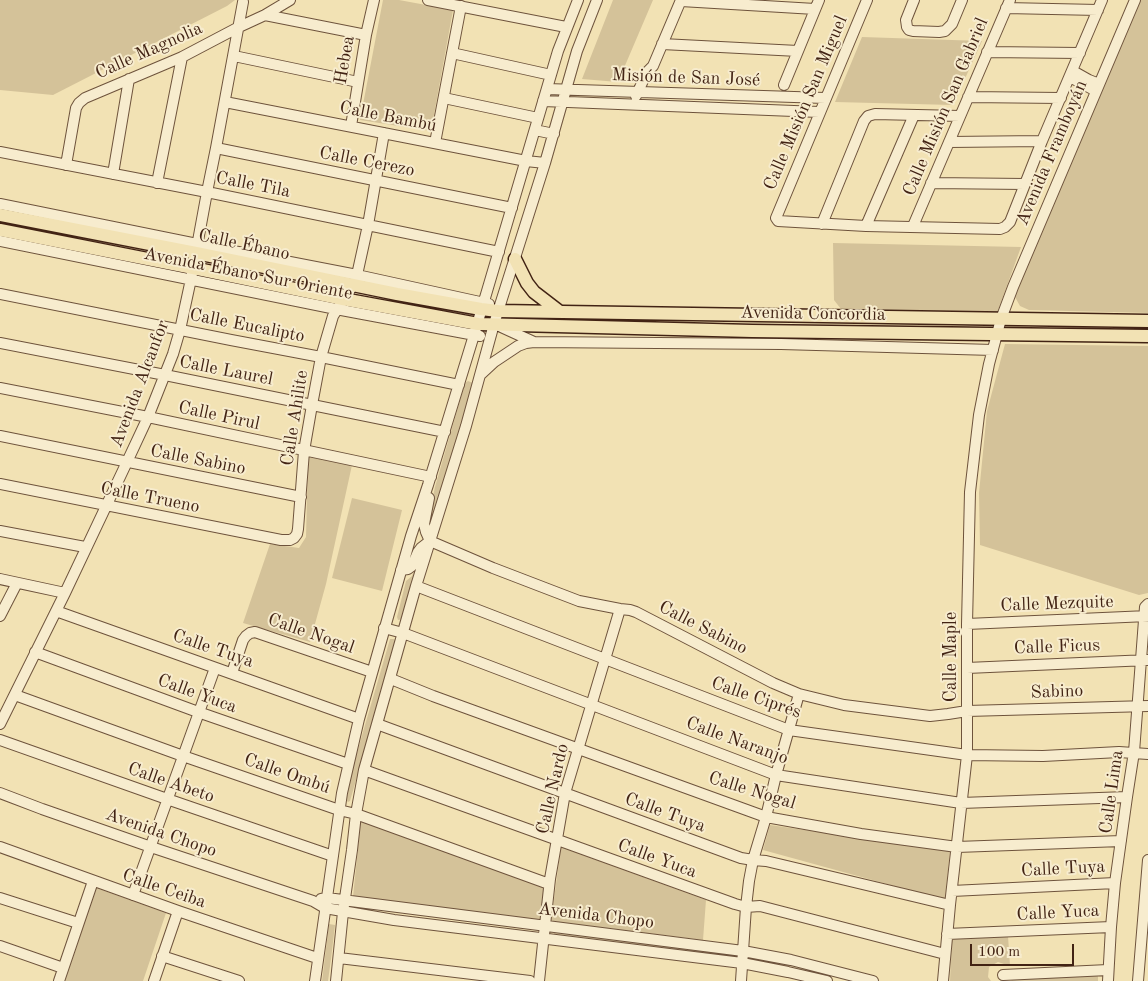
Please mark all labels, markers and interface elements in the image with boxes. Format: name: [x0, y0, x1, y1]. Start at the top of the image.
street label: Calle Misión San Miguel: [759, 12, 853, 194]
street label: Calle Misión San Gabriel: [899, 15, 993, 199]
street label: Calle Magnolia: [92, 18, 206, 84]
street label: Hebea: [330, 34, 360, 86]
street label: Misión de San José: [611, 65, 761, 91]
street label: Avenida Framboyán: [1012, 77, 1092, 229]
street label: Calle Bambú: [338, 97, 438, 137]
street label: Calle Cerezo: [317, 142, 417, 182]
street label: Calle Tila: [214, 167, 292, 203]
street label: Calle Ébano: [196, 225, 292, 265]
street label: Avenida Ébano Sur Oriente: [142, 243, 354, 305]
street label: Avenida Concordia: [740, 302, 886, 326]
street label: Calle Eucalipto: [187, 304, 307, 348]
street label: Avenida Alcanfor: [106, 317, 174, 451]
street label: Calle Laurel: [177, 351, 275, 391]
street label: Calle Ahilite: [277, 369, 313, 467]
street label: Calle Pirul: [176, 397, 262, 435]
street label: Calle Sabino: [148, 440, 248, 480]
street label: Calle Trueno: [98, 478, 202, 518]
street label: Calle Mezquite: [1000, 591, 1114, 617]
street label: Calle Sabino: [655, 596, 751, 660]
street label: Calle Nogal: [265, 609, 357, 659]
street label: Calle Maple: [940, 612, 962, 702]
street label: Calle Tuya: [170, 625, 256, 673]
street label: Calle Ficus: [1014, 635, 1100, 659]
street label: Calle Yuca: [154, 670, 240, 718]
street label: Calle Ciprés: [708, 673, 804, 723]
street label: Sabino: [1030, 680, 1084, 704]
street label: Calle Naranjo: [683, 712, 791, 770]
street label: Calle Nardo: [532, 742, 574, 836]
street label: Calle Ombú: [241, 749, 333, 799]
street label: Calle Lima: [1095, 749, 1129, 835]
street label: Calle Abeto: [125, 758, 217, 808]
street label: Calle Nogal: [706, 767, 798, 815]
street label: Calle Tuya: [622, 788, 708, 838]
street label: Avenida Chopo: [102, 804, 220, 862]
street label: Calle Yuca: [614, 835, 700, 883]
street label: Calle Tuya: [1020, 856, 1106, 882]
street label: Calle Ceiba: [119, 865, 209, 913]
street label: Avenida Chopo: [537, 898, 655, 934]
street label: Calle Yuca: [1016, 900, 1100, 926]
scale bar: [973, 934, 1077, 966]
text: 100 m: [978, 945, 1020, 960]

